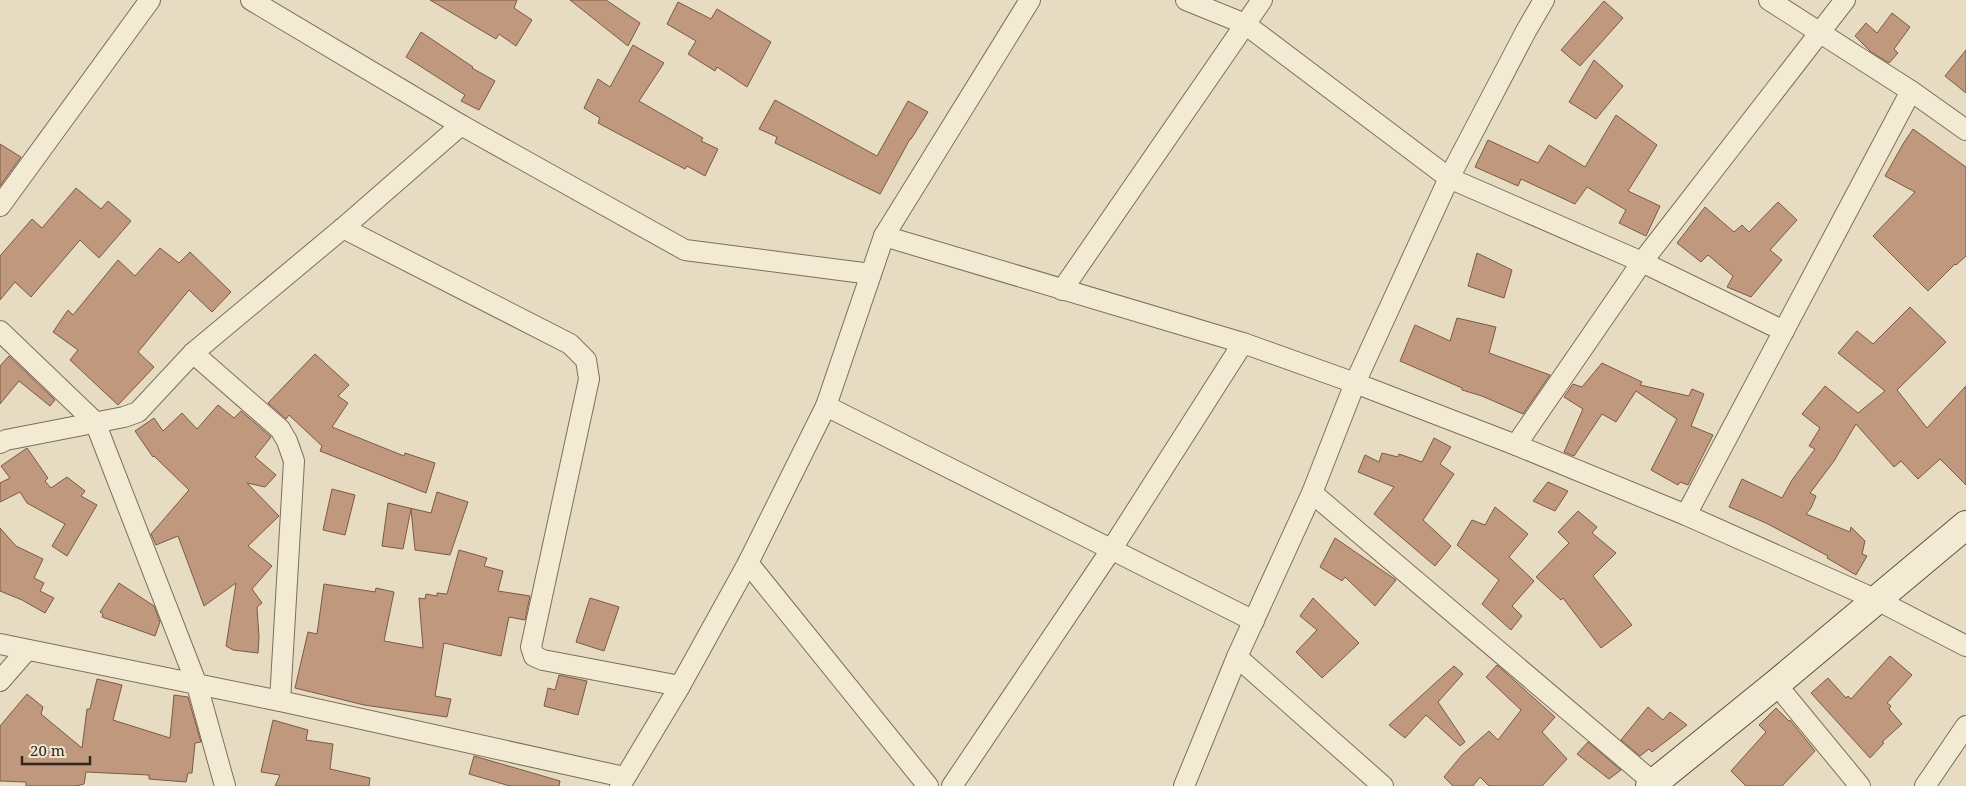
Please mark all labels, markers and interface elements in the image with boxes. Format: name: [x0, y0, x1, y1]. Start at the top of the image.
scale bar: [22, 734, 90, 766]
text: 20 m: [30, 740, 65, 760]

